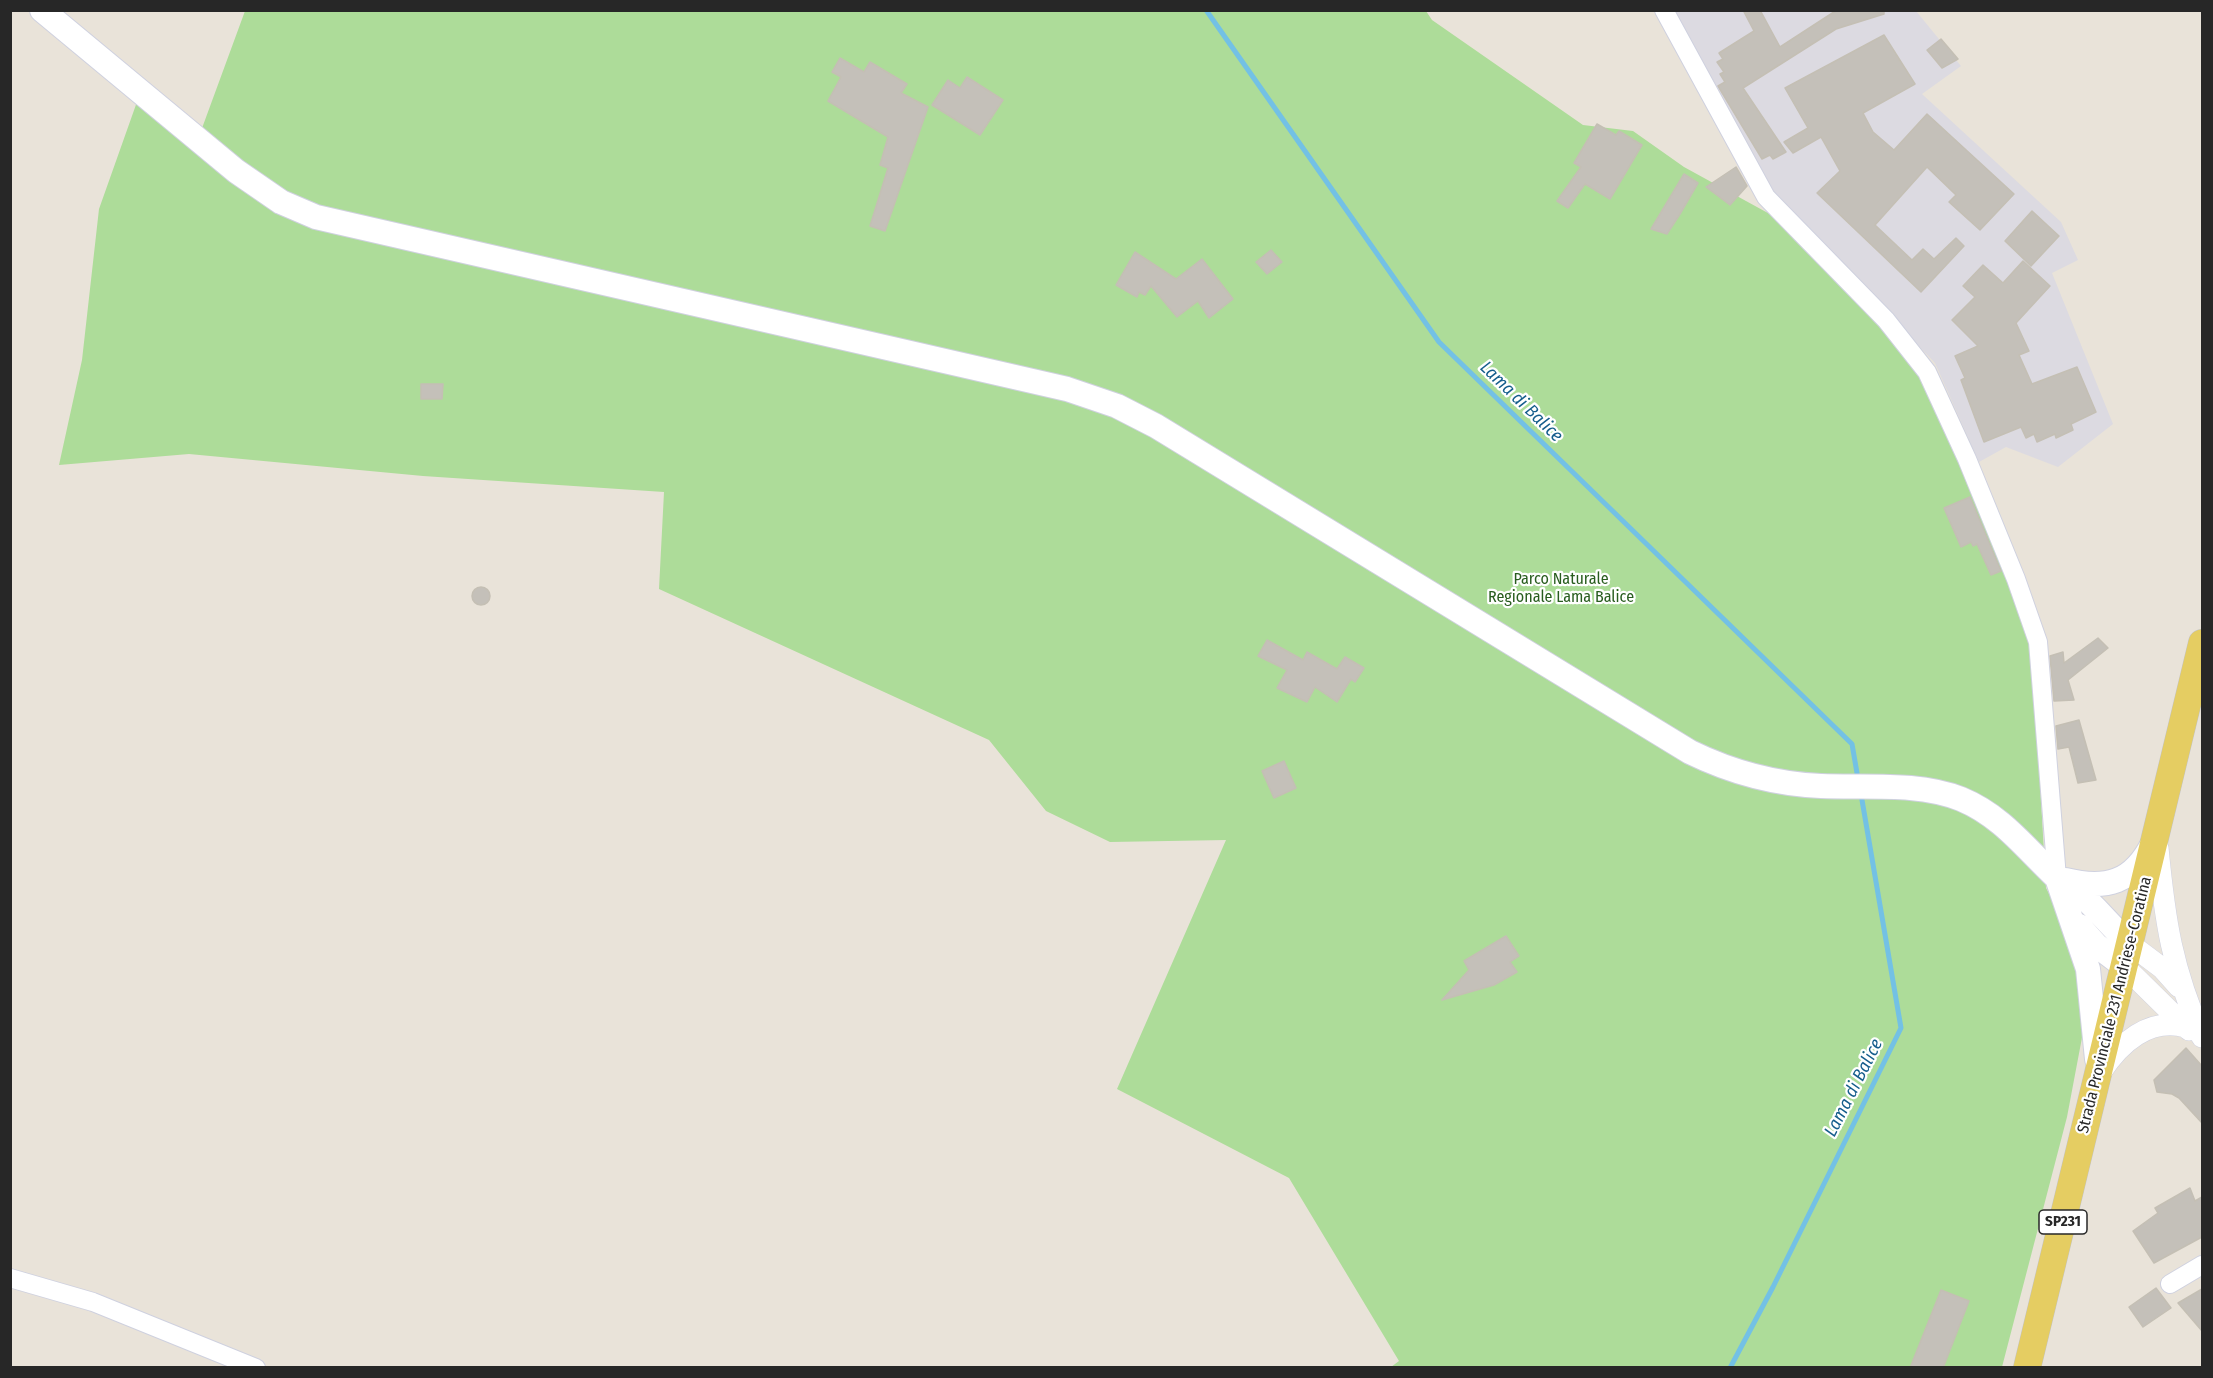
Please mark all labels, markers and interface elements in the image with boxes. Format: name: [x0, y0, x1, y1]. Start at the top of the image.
water label: Lama di Balice: [1475, 357, 1567, 447]
park label: Parco Naturale Regionale Lama Balice: [1488, 570, 1634, 608]
street label: Strada Provinciale 231 Andriese-Coratina: [2074, 875, 2156, 1135]
water label: Lama di Balice: [1820, 1036, 1888, 1140]
road number: SP231: [2039, 1210, 2087, 1234]

